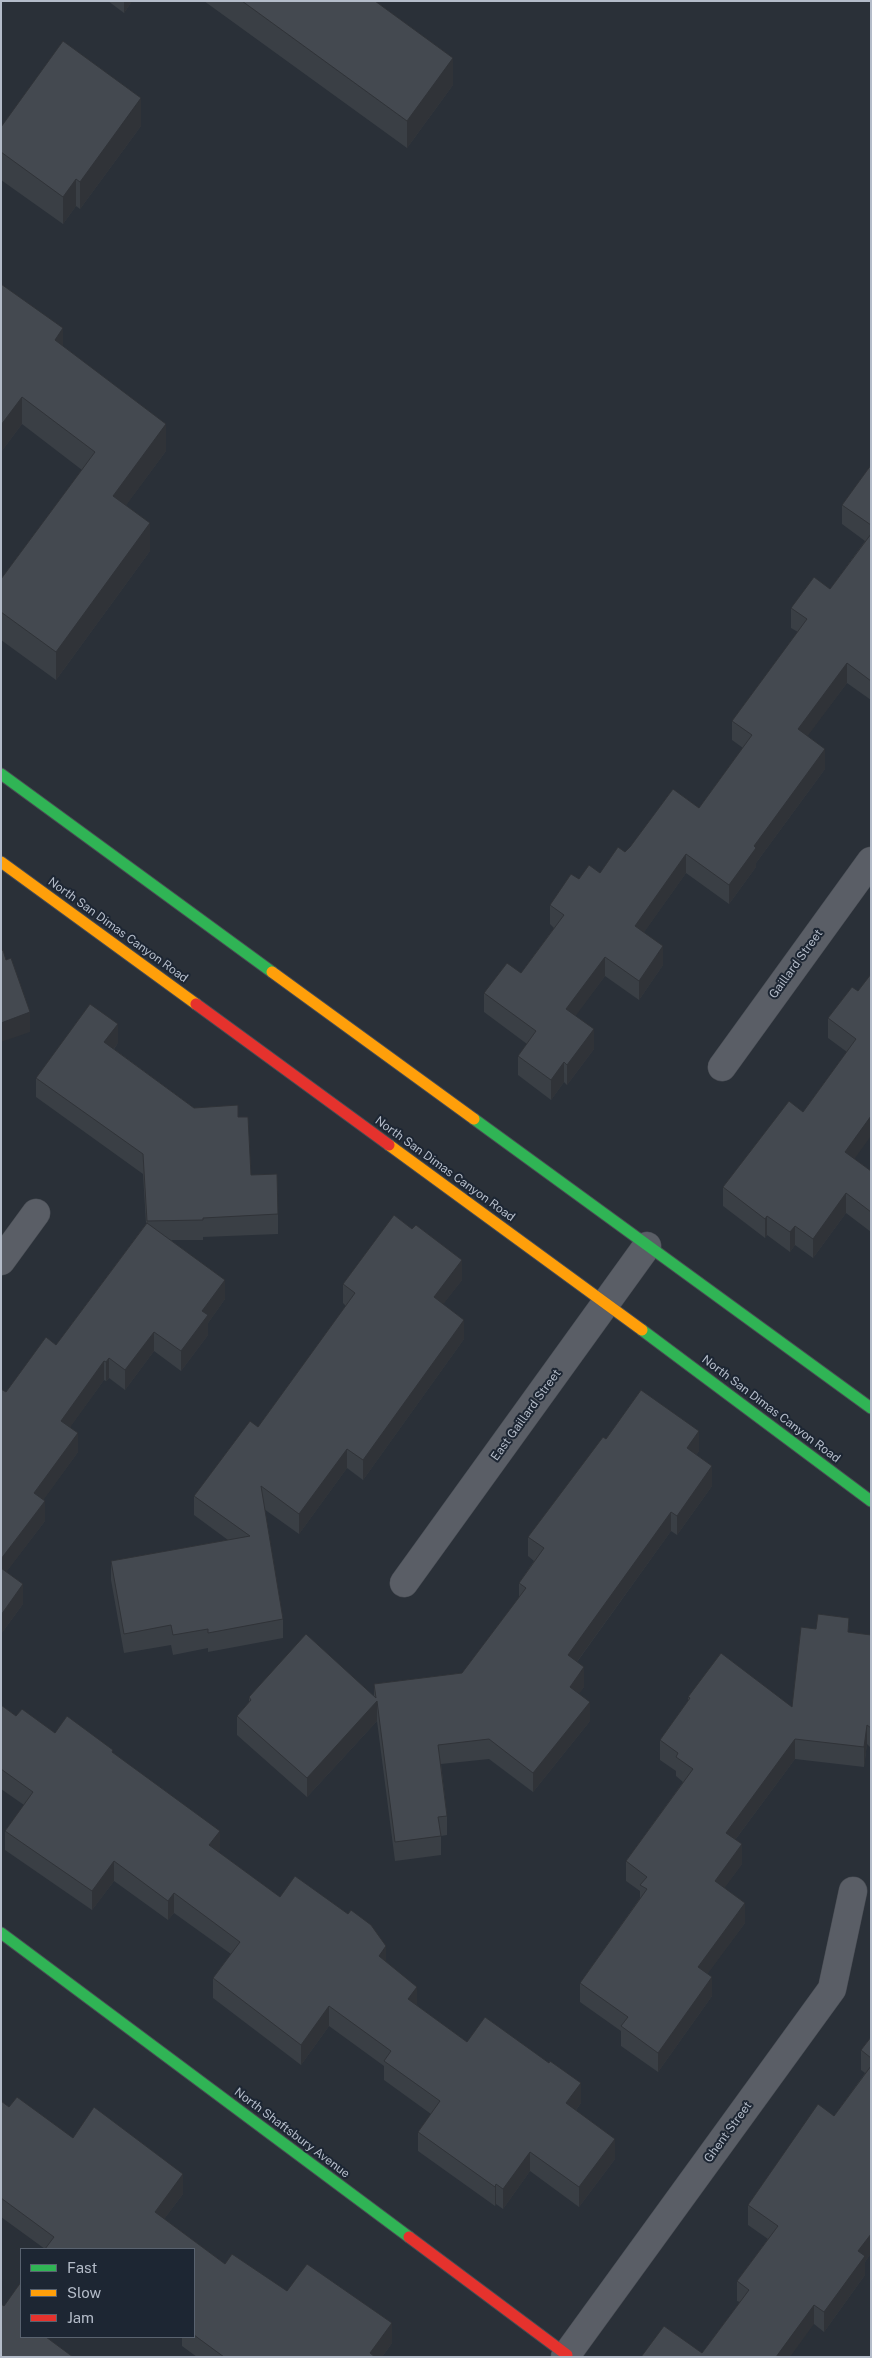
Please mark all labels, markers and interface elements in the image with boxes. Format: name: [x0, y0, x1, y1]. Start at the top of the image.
street label: North San Dimas Canyon Road: [45, 874, 191, 986]
street label: Gaillard Street: [766, 927, 826, 1001]
street label: North San Dimas Canyon Road: [372, 1113, 518, 1225]
street label: North San Dimas Canyon Road: [699, 1352, 843, 1466]
street label: East Gaillard Street: [488, 1367, 564, 1463]
street label: North Shaftsbury Avenue: [231, 2085, 353, 2181]
street label: Ghent Street: [701, 2099, 755, 2165]
legend: [20, 2248, 195, 2338]
text: Fast: [67, 2259, 97, 2276]
text: Slow: [67, 2284, 101, 2301]
text: Jam: [67, 2309, 94, 2326]

